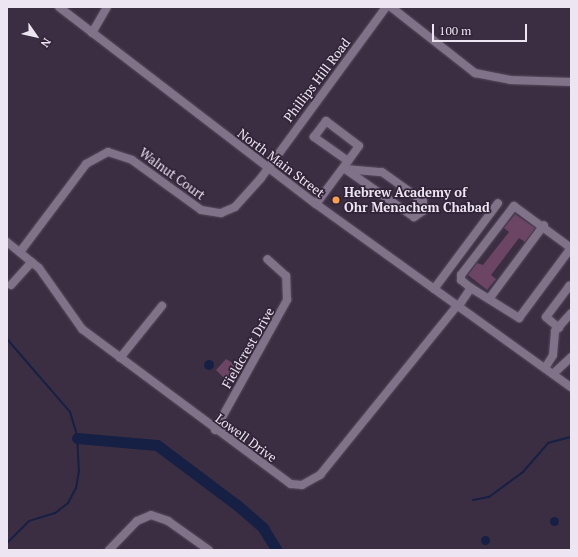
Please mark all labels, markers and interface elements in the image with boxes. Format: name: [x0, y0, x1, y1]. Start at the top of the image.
north arrow: [16, 16, 56, 56]
scale bar: [434, 16, 529, 42]
text: 100 m: [439, 23, 471, 38]
text: N: [38, 35, 54, 50]
street label: Phillips Hill Road: [281, 35, 353, 125]
street label: North Main Street: [235, 125, 327, 201]
street label: Walnut Court: [136, 145, 208, 203]
place label: Hebrew Academy of Ohr Menachem Chabad: [344, 185, 490, 216]
marker: Hebrew Academy of Ohr Menachem Chabad: [331, 195, 341, 205]
street label: Fieldcrest Drive: [219, 305, 277, 391]
street label: Lowell Drive: [212, 411, 280, 465]

